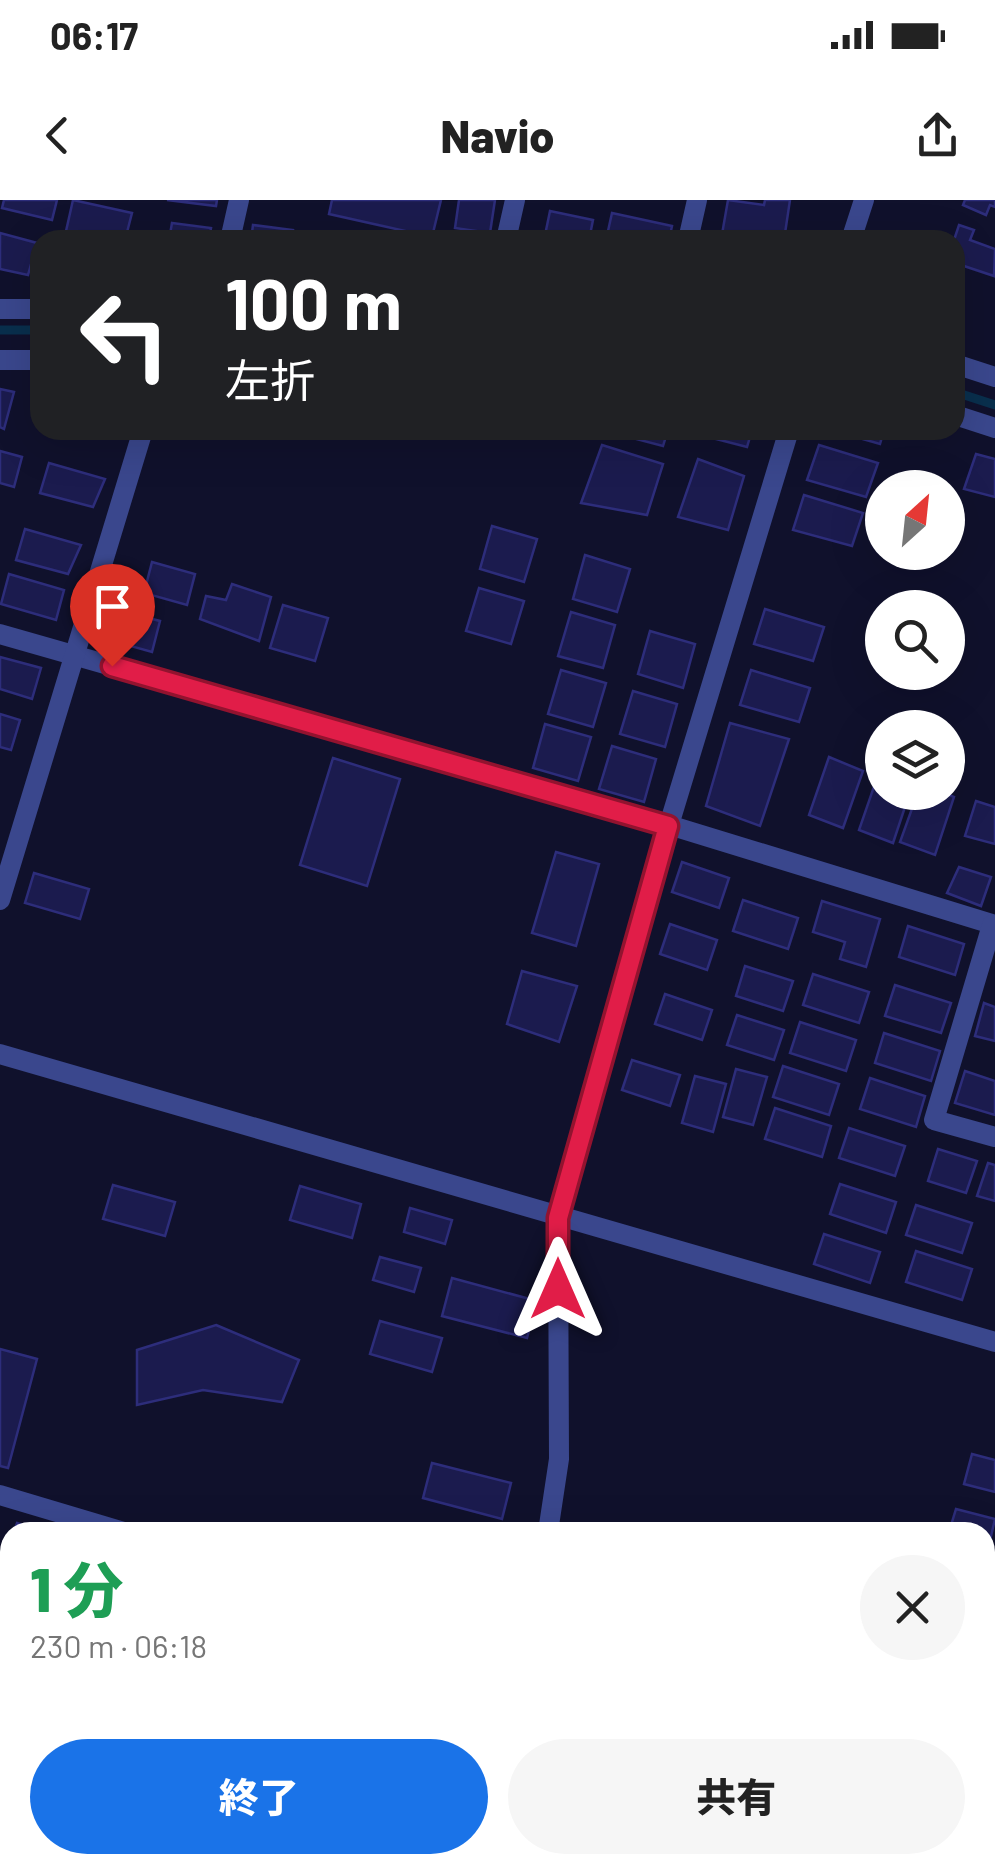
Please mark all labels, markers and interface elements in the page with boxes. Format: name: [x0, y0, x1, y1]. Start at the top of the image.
text: 06:17: [50, 12, 138, 58]
icon: back: [30, 108, 85, 163]
text: Navio: [441, 108, 554, 162]
icon: share: [910, 108, 965, 163]
text: 100 m: [225, 260, 402, 344]
icon: left: [60, 270, 190, 400]
text: 左折: [225, 352, 315, 406]
north arrow: [865, 470, 965, 570]
map controls: [865, 470, 965, 810]
pin: [70, 564, 155, 667]
icon: arrive: [85, 579, 140, 634]
button: search: [865, 590, 965, 690]
button: layers: [865, 710, 965, 810]
position arrow: [506, 1237, 610, 1341]
text: 1 分: [30, 1552, 123, 1624]
button: close: [860, 1555, 965, 1660]
text: 230 m · 06:18: [30, 1626, 207, 1664]
button: 終了: [30, 1739, 488, 1854]
button: 共有: [508, 1739, 965, 1854]

